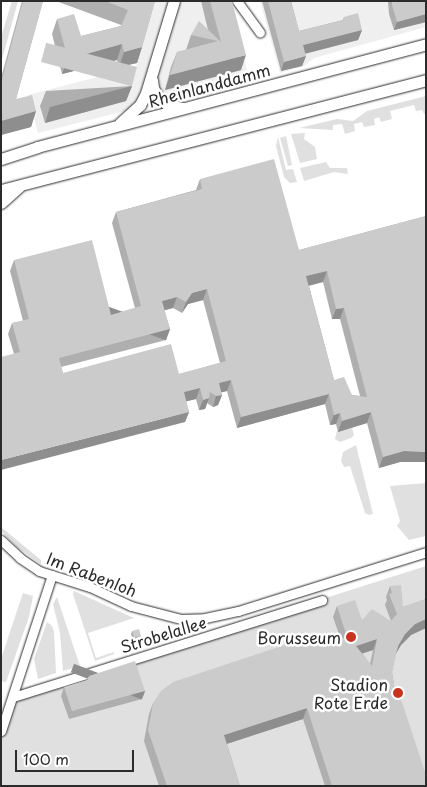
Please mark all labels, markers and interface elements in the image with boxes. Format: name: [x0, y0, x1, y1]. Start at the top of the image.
street label: Rheinlanddamm: [146, 59, 272, 111]
street label: Im Rabenloh: [44, 548, 140, 600]
street label: Strobelallee: [118, 612, 208, 656]
place label: Borusseum: [257, 627, 341, 647]
marker: Borusseum: [345, 631, 357, 643]
place label: Stadion Rote Erde: [314, 674, 388, 712]
marker: Stadion Rote Erde: [392, 687, 404, 699]
scale bar: [18, 740, 136, 772]
text: 100 m: [23, 747, 69, 770]

